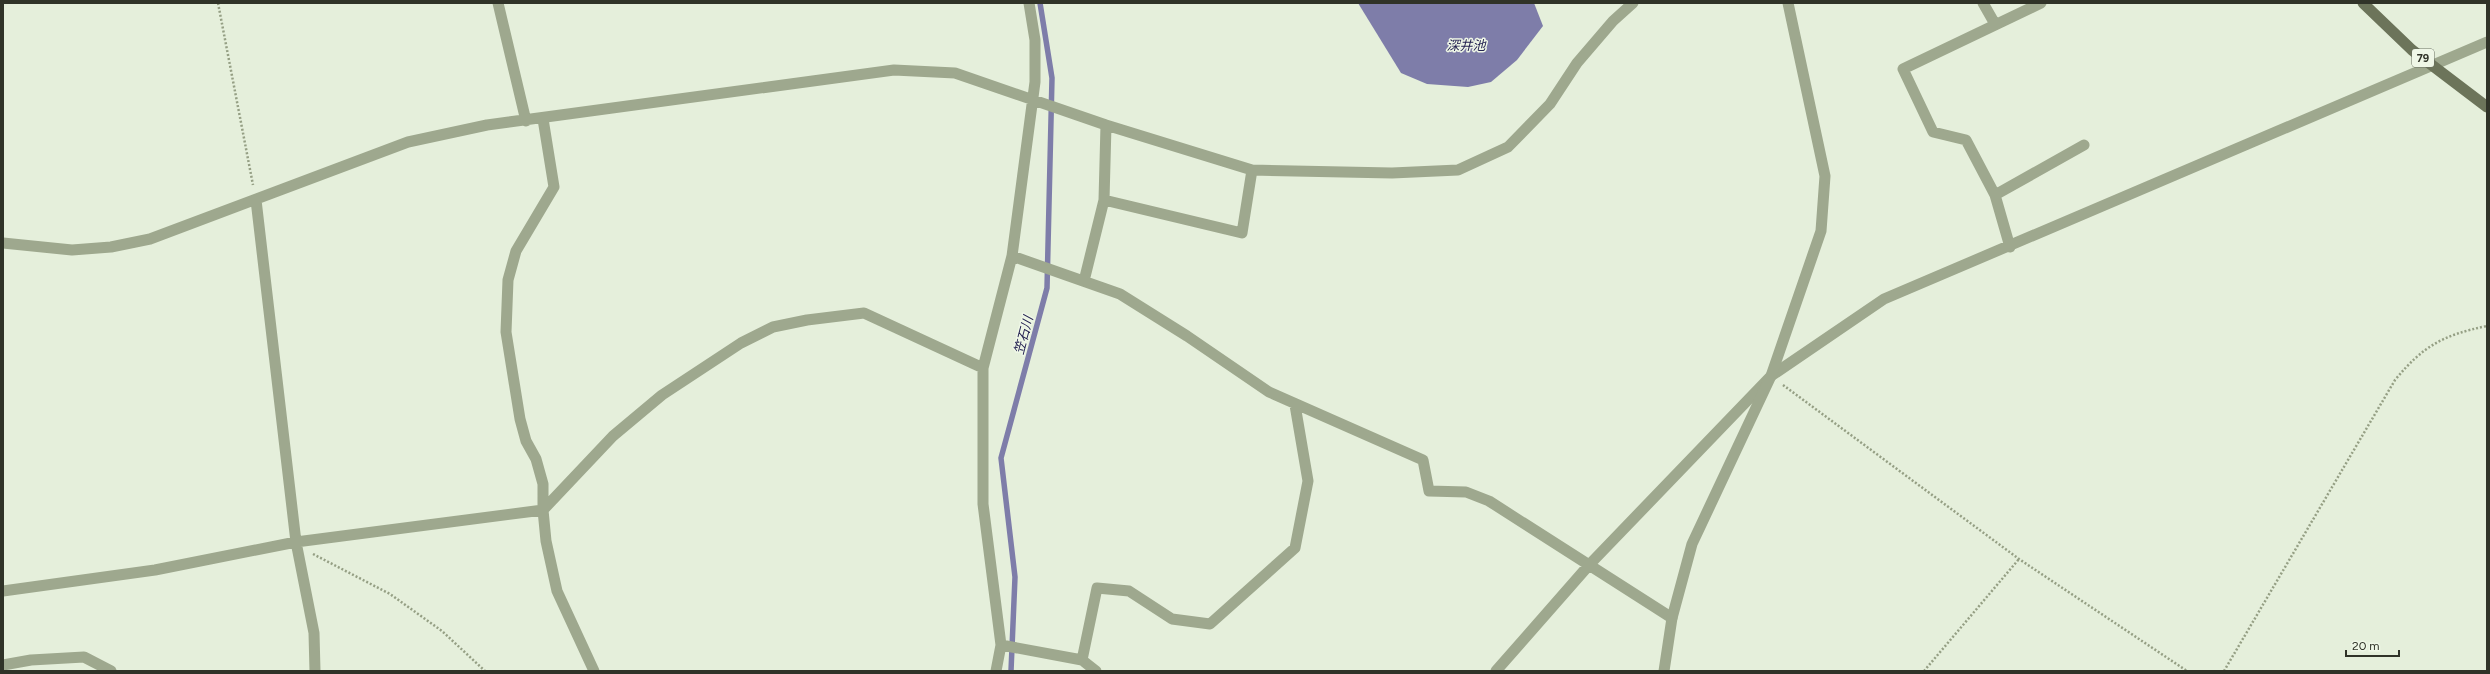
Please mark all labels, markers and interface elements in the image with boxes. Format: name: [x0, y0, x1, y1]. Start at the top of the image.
water label: 深井池: [1446, 38, 1487, 53]
road number: 79: [2412, 49, 2434, 67]
water label: 笠石川: [1011, 312, 1036, 356]
scale bar: [2346, 632, 2399, 658]
text: 20 m: [2352, 639, 2380, 653]

